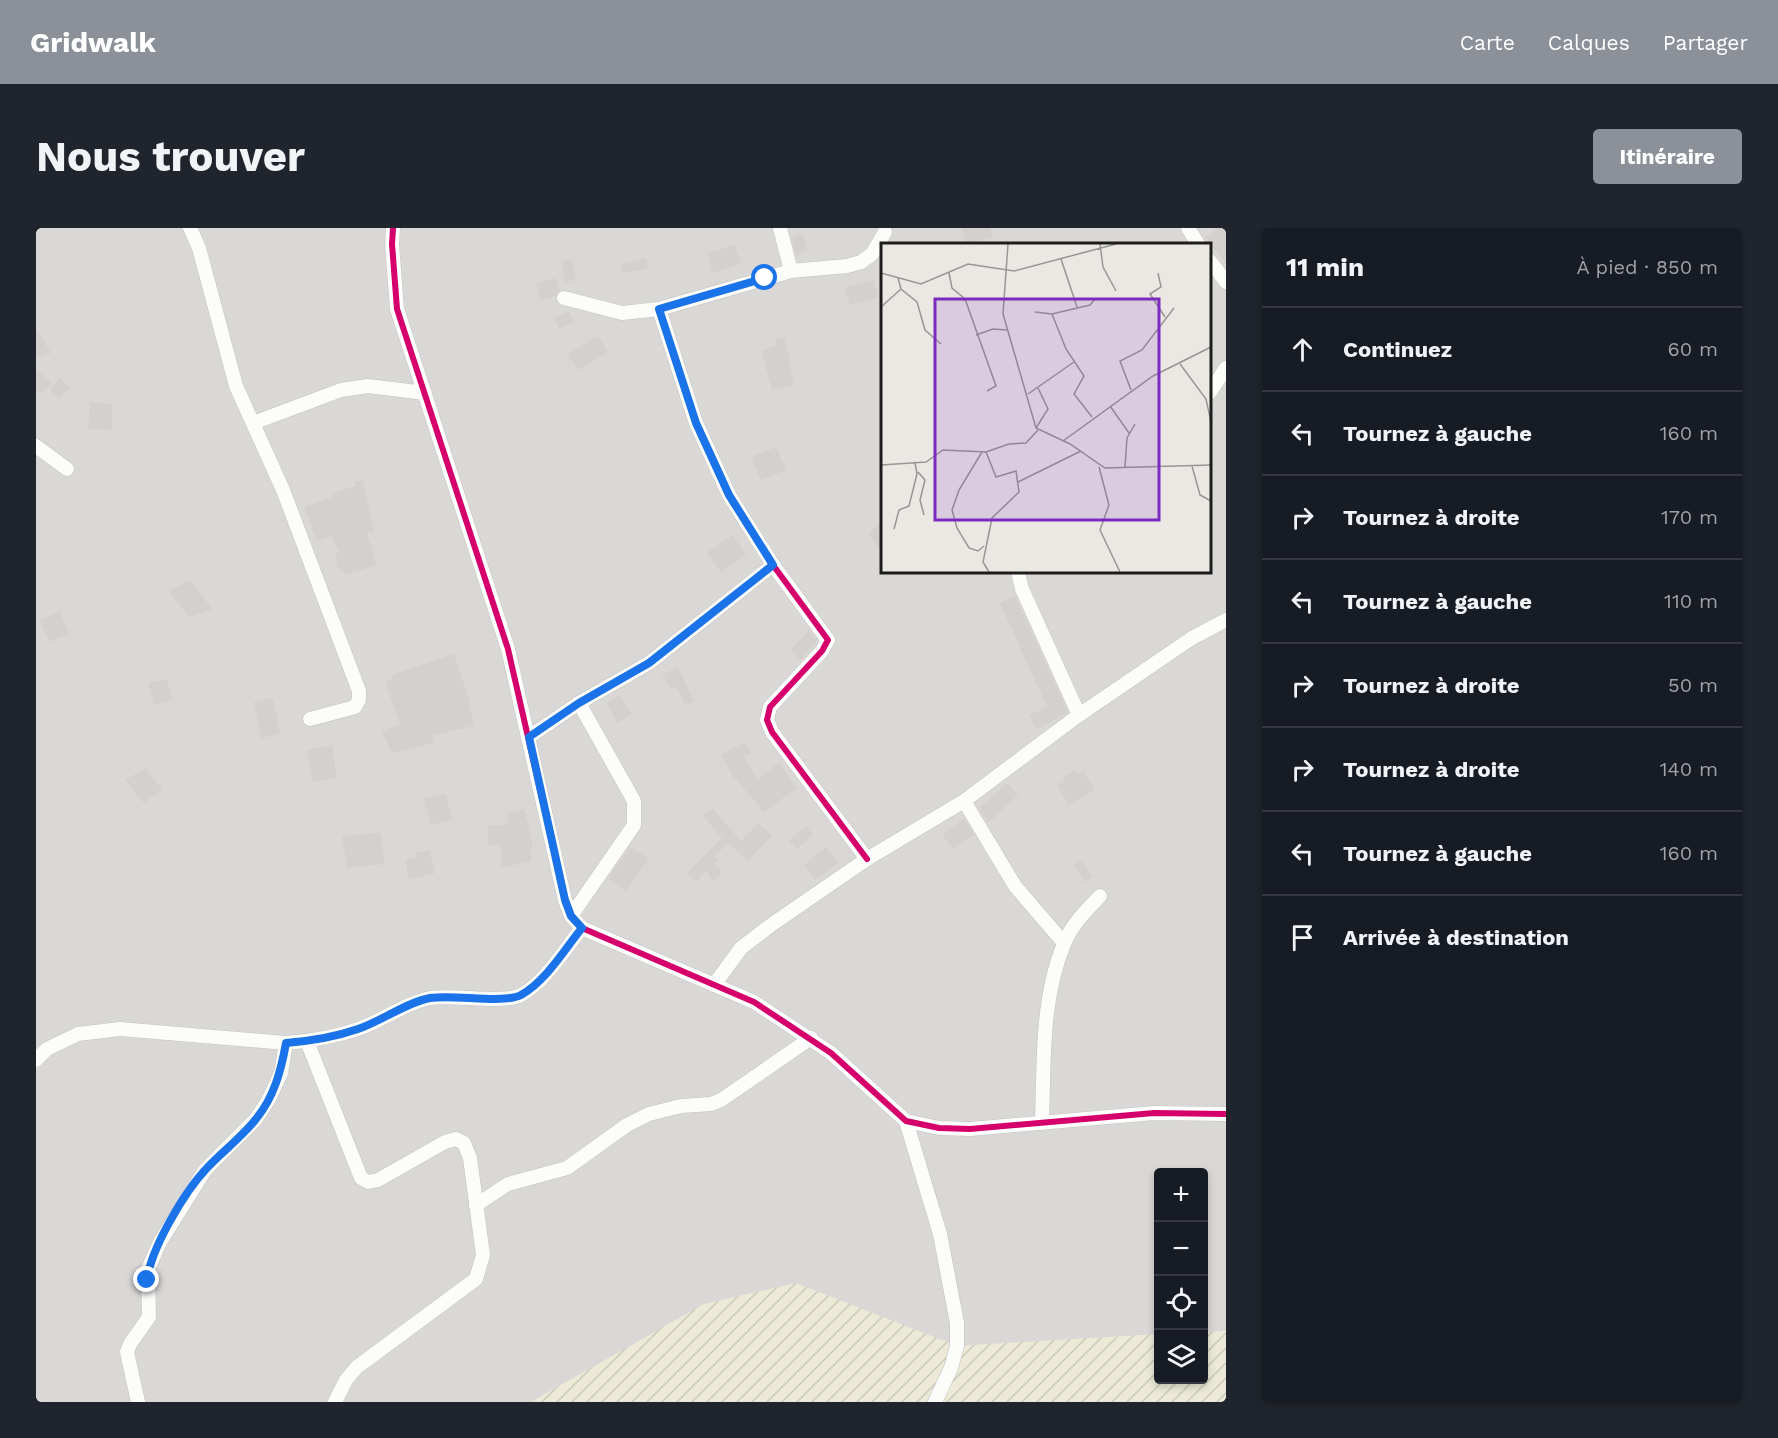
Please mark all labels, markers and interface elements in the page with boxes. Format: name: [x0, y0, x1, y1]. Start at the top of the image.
text: Gridwalk: [30, 26, 156, 59]
text: Carte: [1460, 30, 1515, 55]
text: Calques: [1548, 30, 1630, 55]
text: Partager: [1663, 30, 1748, 55]
button: Itinéraire: [1593, 129, 1742, 184]
text: Nous trouver: [36, 132, 305, 181]
inset map: [881, 243, 1211, 573]
text: 11 min: [1286, 252, 1364, 282]
text: À pied · 850 m: [1576, 255, 1718, 279]
route start: [751, 264, 777, 290]
icon: ahead: [1286, 333, 1319, 366]
text: Continuez: [1343, 337, 1452, 362]
text: 60 m: [1668, 337, 1718, 361]
icon: left: [1286, 417, 1319, 450]
text: Tournez à gauche: [1343, 421, 1532, 446]
text: 160 m: [1660, 421, 1718, 445]
icon: right: [1286, 501, 1319, 534]
text: Tournez à droite: [1343, 505, 1520, 530]
text: 170 m: [1661, 505, 1718, 529]
icon: left: [1286, 585, 1319, 618]
text: Tournez à gauche: [1343, 589, 1532, 614]
text: 110 m: [1664, 589, 1718, 613]
icon: right: [1286, 669, 1319, 702]
text: Tournez à droite: [1343, 673, 1520, 698]
text: 50 m: [1668, 673, 1718, 697]
icon: right: [1286, 753, 1319, 786]
text: Tournez à droite: [1343, 757, 1520, 782]
text: 140 m: [1660, 757, 1718, 781]
icon: left: [1286, 837, 1319, 870]
text: Tournez à gauche: [1343, 841, 1532, 866]
text: 160 m: [1660, 841, 1718, 865]
icon: arrive: [1286, 921, 1319, 954]
text: Arrivée à destination: [1343, 925, 1569, 950]
map controls: [1154, 1168, 1208, 1384]
button: +: [1154, 1168, 1208, 1222]
button: −: [1154, 1222, 1208, 1276]
route end: [133, 1266, 159, 1292]
button: locate: [1154, 1276, 1208, 1330]
button: layers: [1154, 1330, 1208, 1384]

